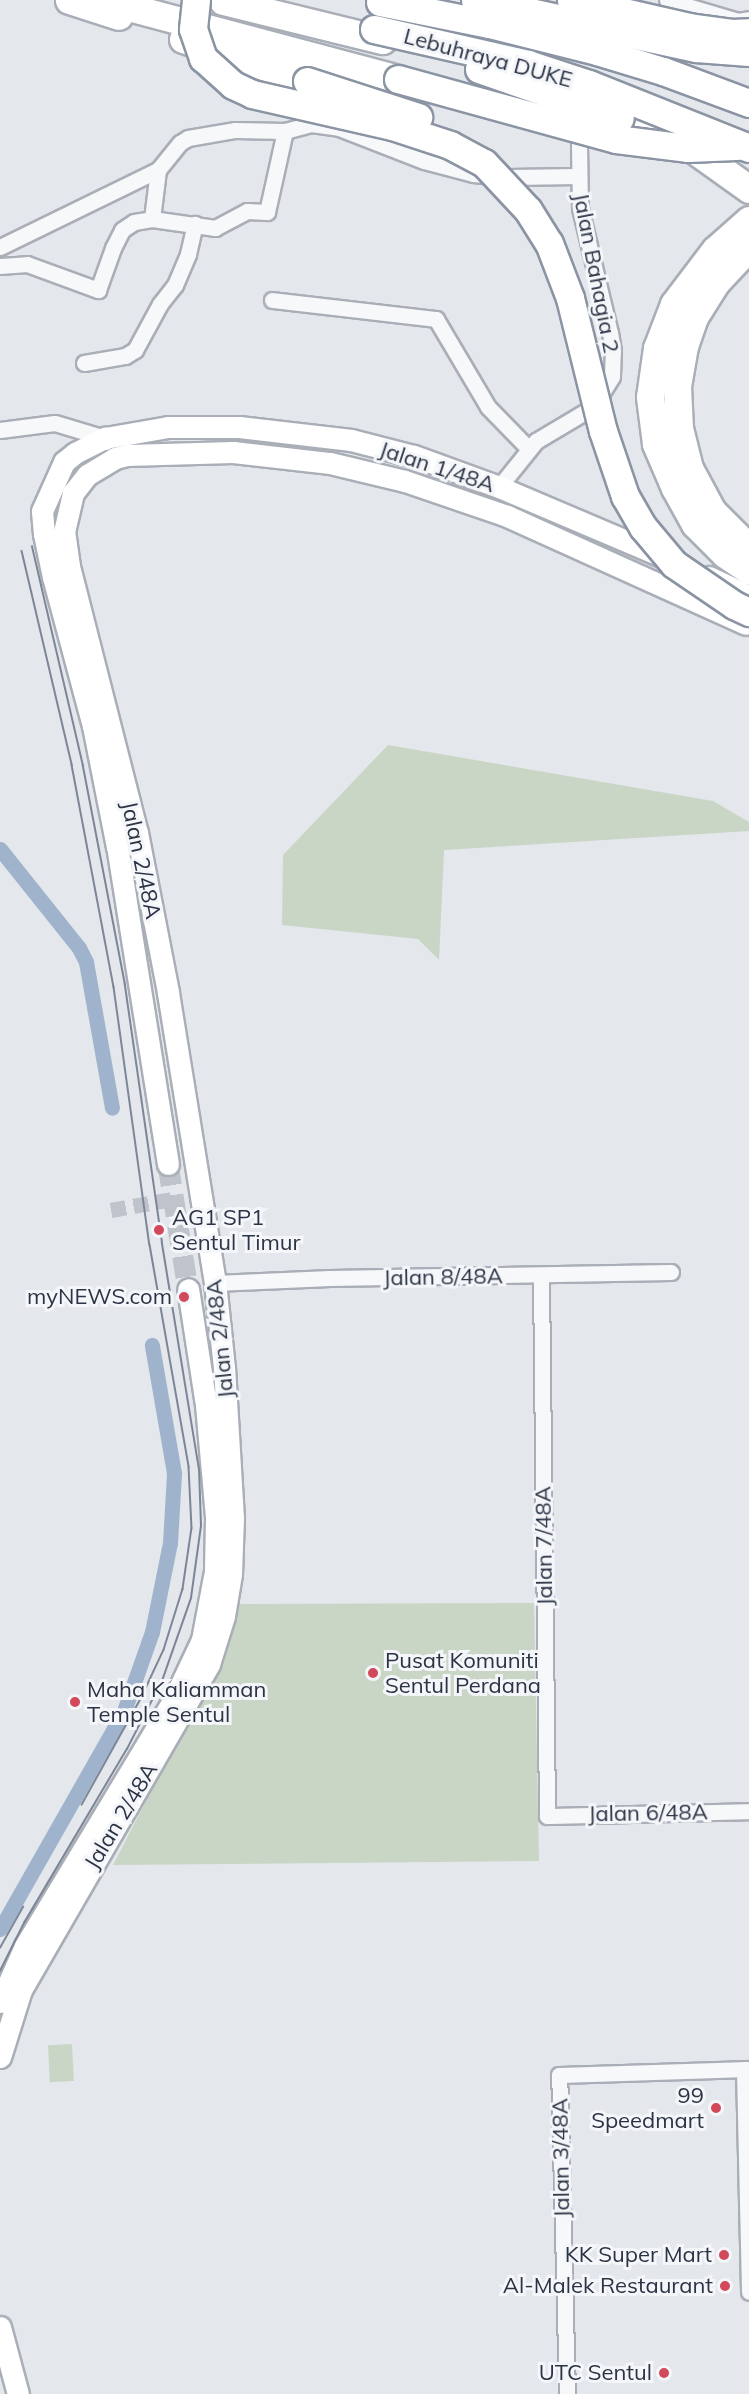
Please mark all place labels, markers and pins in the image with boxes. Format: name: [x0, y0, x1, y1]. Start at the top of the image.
place label: AG1 SP1 Sentul Timur: [172, 1204, 300, 1256]
marker: AG1 SP1 Sentul Timur: [150, 1221, 168, 1239]
place label: myNEWS.com: [27, 1284, 172, 1310]
marker: myNEWS.com: [177, 1290, 191, 1304]
place label: Pusat Komuniti Sentul Perdana: [385, 1647, 541, 1699]
marker: Pusat Komuniti Sentul Perdana: [366, 1666, 380, 1680]
place label: Maha Kaliamman Temple Sentul: [87, 1676, 266, 1728]
marker: Maha Kaliamman Temple Sentul: [68, 1695, 82, 1709]
place label: 99 Speedmart: [591, 2082, 704, 2134]
marker: 99 Speedmart: [709, 2101, 723, 2115]
place label: KK Super Mart: [565, 2242, 712, 2268]
marker: KK Super Mart: [717, 2248, 731, 2262]
place label: Al-Malek Restaurant: [503, 2273, 713, 2299]
marker: Al-Malek Restaurant: [718, 2279, 732, 2293]
place label: UTC Sentul: [539, 2360, 652, 2386]
marker: UTC Sentul: [657, 2366, 671, 2380]

